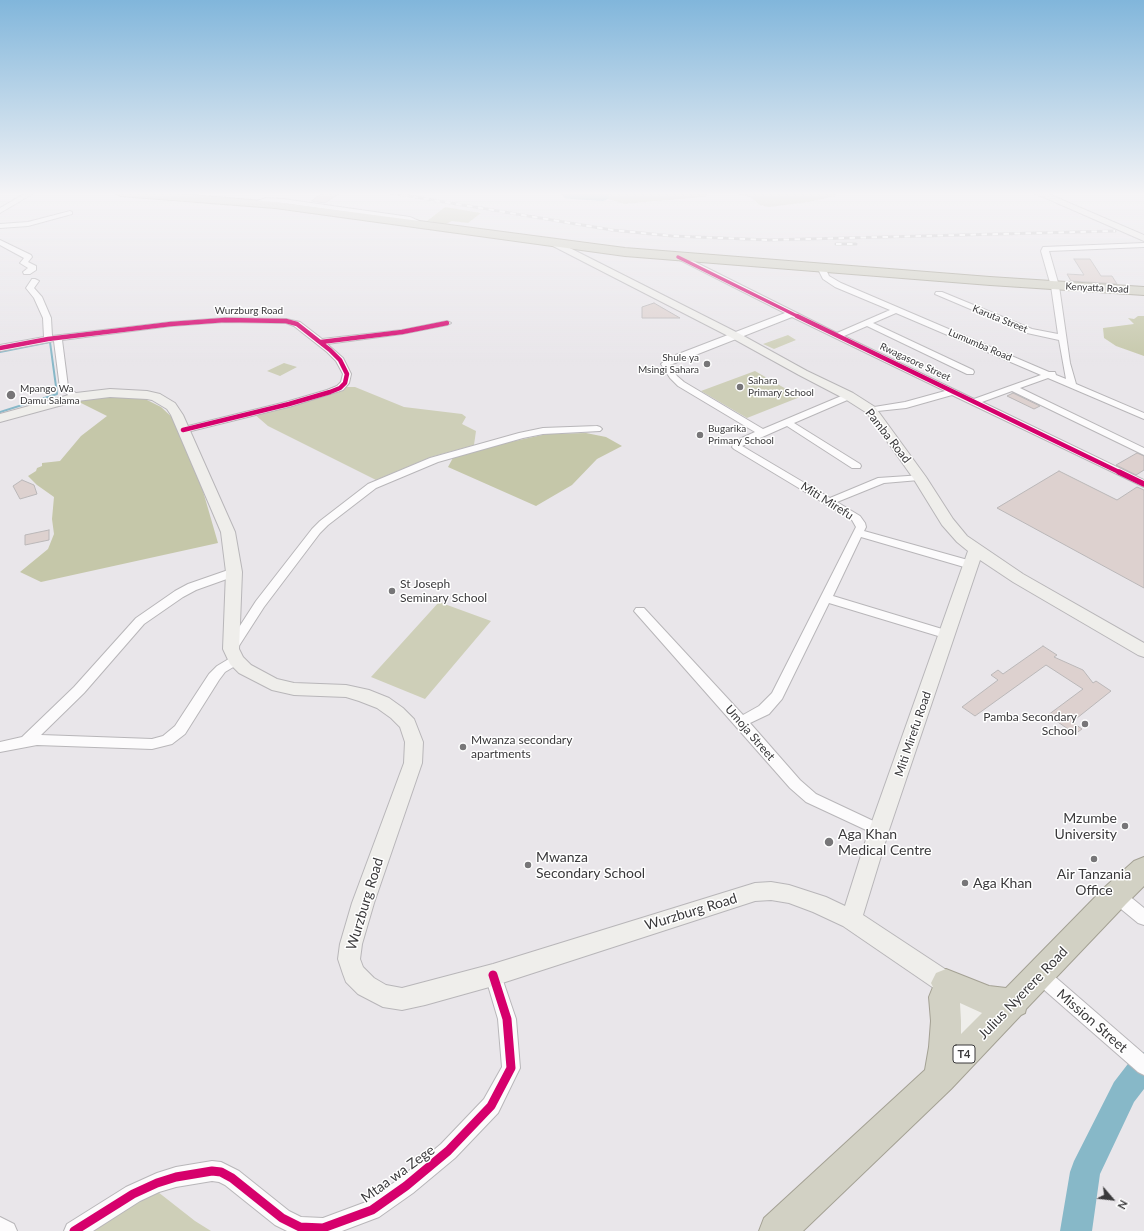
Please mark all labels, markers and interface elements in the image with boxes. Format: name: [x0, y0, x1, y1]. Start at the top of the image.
street label: Kenyatta Road: [1065, 280, 1129, 296]
street label: Karuta Street: [971, 303, 1029, 335]
street label: Wurzburg Road: [215, 305, 283, 317]
street label: Lumumba Road: [946, 326, 1014, 364]
street label: Rwagasore Street: [878, 340, 952, 384]
place label: Shule ya Msingi Sahara: [638, 352, 699, 376]
marker: Shule ya Msingi Sahara: [702, 359, 712, 369]
place label: Sahara Primary School: [748, 375, 814, 398]
marker: Sahara Primary School: [735, 382, 745, 392]
place label: Mpango Wa Damu Salama: [20, 383, 80, 406]
marker: Mpango Wa Damu Salama: [5, 389, 17, 401]
street label: Pamba Road: [862, 406, 914, 466]
place label: Bugarika Primary School: [708, 423, 774, 446]
marker: Bugarika Primary School: [695, 430, 705, 440]
street label: Miti Mirefu: [798, 479, 856, 523]
place label: St Joseph Seminary School: [400, 577, 487, 605]
marker: St Joseph Seminary School: [387, 586, 397, 596]
street label: Miti Mirefu Road: [892, 689, 934, 779]
street label: Umoja Street: [722, 702, 778, 764]
place label: Pamba Secondary School: [983, 710, 1077, 738]
marker: Pamba Secondary School: [1080, 719, 1090, 729]
place label: Mwanza secondary apartments: [471, 733, 572, 761]
marker: Mwanza secondary apartments: [458, 742, 468, 752]
place label: Mzumbe University: [1055, 810, 1117, 842]
marker: Mzumbe University: [1120, 821, 1130, 831]
place label: Aga Khan Medical Centre: [838, 826, 931, 858]
marker: Aga Khan Medical Centre: [823, 836, 835, 848]
place label: Mwanza Secondary School: [536, 849, 645, 882]
marker: Air Tanzania Office: [1089, 854, 1099, 864]
street label: Wurzburg Road: [343, 856, 387, 952]
marker: Mwanza Secondary School: [523, 860, 533, 870]
place label: Air Tanzania Office: [1057, 866, 1131, 898]
place label: Aga Khan: [973, 875, 1032, 891]
marker: Aga Khan: [960, 878, 970, 888]
street label: Wurzburg Road: [643, 890, 739, 934]
street label: Julius Nyerere Road: [975, 943, 1071, 1043]
street label: Mission Street: [1053, 986, 1131, 1056]
road number: T4: [953, 1045, 975, 1063]
street label: Mtaa wa Zege: [358, 1142, 438, 1206]
north arrow: [1092, 1179, 1132, 1219]
text: N: [1115, 1198, 1131, 1212]

